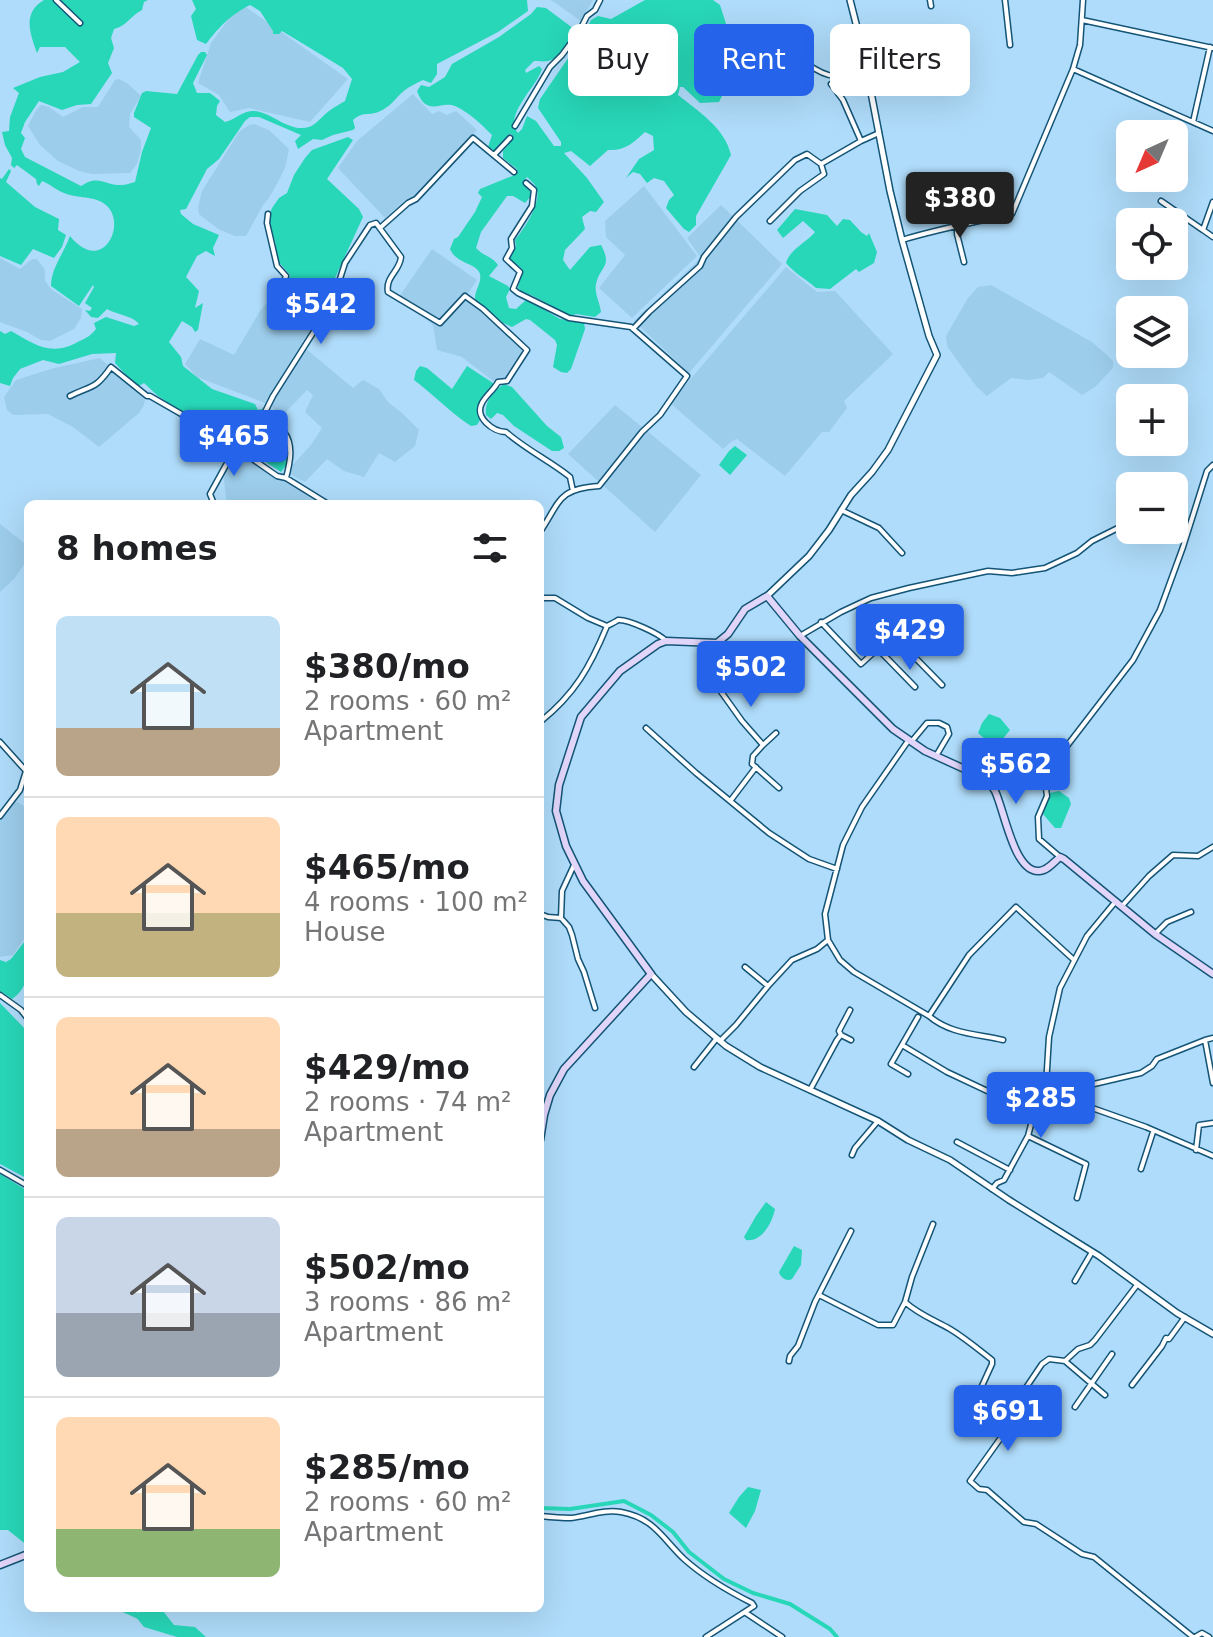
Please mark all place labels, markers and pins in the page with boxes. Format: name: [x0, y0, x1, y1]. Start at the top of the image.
pin: $380: [913, 172, 1007, 240]
pin: $542: [274, 278, 368, 346]
pin: $465: [187, 410, 281, 478]
pin: $429: [863, 604, 957, 672]
pin: $502: [704, 641, 798, 709]
pin: $562: [969, 738, 1063, 806]
pin: $285: [994, 1072, 1088, 1140]
pin: $691: [961, 1385, 1055, 1453]

